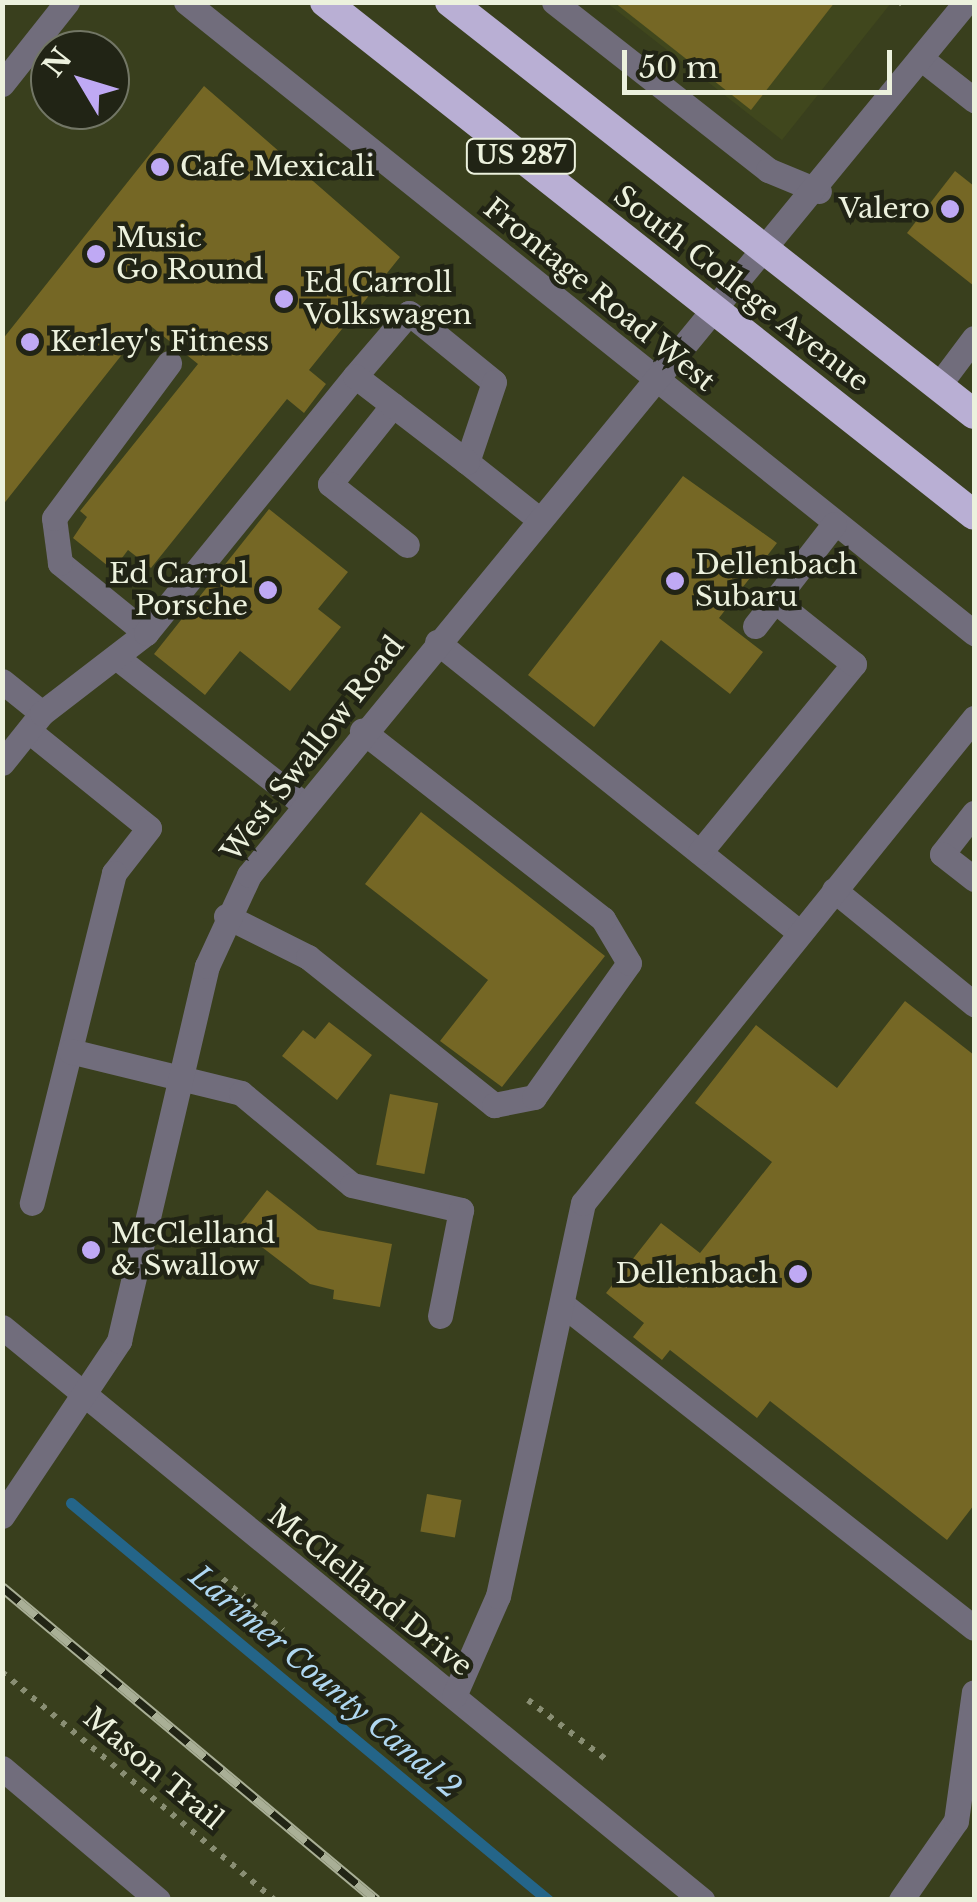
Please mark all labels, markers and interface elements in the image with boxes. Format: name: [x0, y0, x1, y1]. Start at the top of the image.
north arrow: [30, 30, 130, 130]
scale bar: [627, 30, 897, 92]
text: N: [36, 41, 79, 84]
text: 50 m: [639, 49, 718, 86]
road number: US 287: [464, 136, 578, 176]
place label: Cafe Mexicali: [180, 150, 375, 184]
marker: Cafe Mexicali: [149, 156, 171, 178]
street label: South College Avenue: [606, 179, 876, 399]
street label: Frontage Road West: [476, 191, 722, 399]
place label: Valero: [839, 192, 930, 226]
marker: Valero: [939, 198, 961, 220]
place label: Music Go Round: [116, 221, 264, 287]
marker: Music Go Round: [85, 243, 107, 265]
place label: Ed Carroll Volkswagen: [304, 266, 472, 332]
marker: Ed Carroll Volkswagen: [273, 288, 295, 310]
place label: Kerley's Fitness: [50, 325, 269, 359]
marker: Kerley's Fitness: [19, 331, 41, 353]
place label: Dellenbach Subaru: [695, 548, 857, 614]
place label: Ed Carrol Porsche: [109, 557, 248, 623]
marker: Dellenbach Subaru: [664, 570, 686, 592]
marker: Ed Carrol Porsche: [257, 579, 279, 601]
street label: West Swallow Road: [214, 629, 412, 869]
place label: McClelland & Swallow: [111, 1217, 275, 1283]
marker: McClelland & Swallow: [80, 1239, 102, 1261]
place label: Dellenbach: [616, 1257, 778, 1291]
marker: Dellenbach: [787, 1263, 809, 1285]
street label: McClelland Drive: [261, 1499, 479, 1683]
water label: Larimer County Canal 2: [182, 1558, 468, 1806]
street label: Mason Trail: [76, 1701, 230, 1837]

